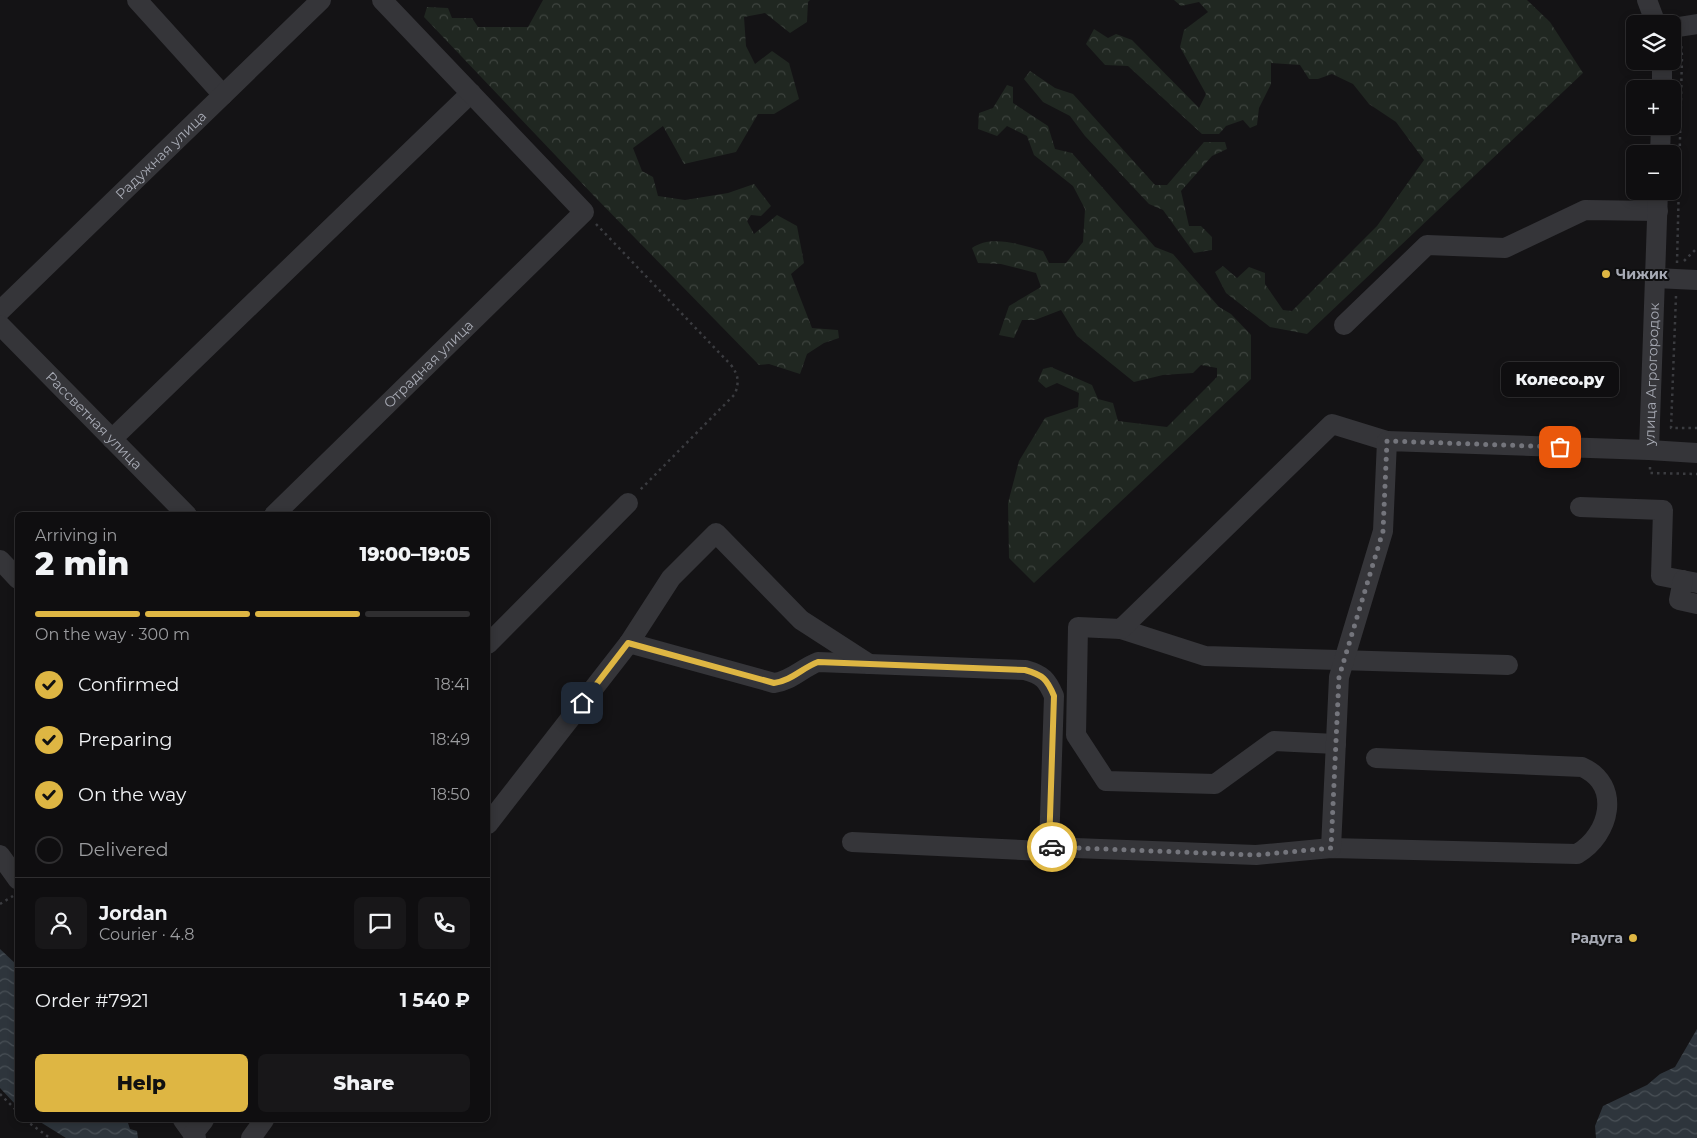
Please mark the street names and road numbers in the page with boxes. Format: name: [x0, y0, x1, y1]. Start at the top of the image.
street label: Радужная улица: [112, 107, 210, 203]
street label: улица Агрогородок: [1640, 302, 1663, 447]
street label: Отрадная улица: [380, 316, 477, 412]
street label: Рассветная улица: [42, 368, 146, 473]

